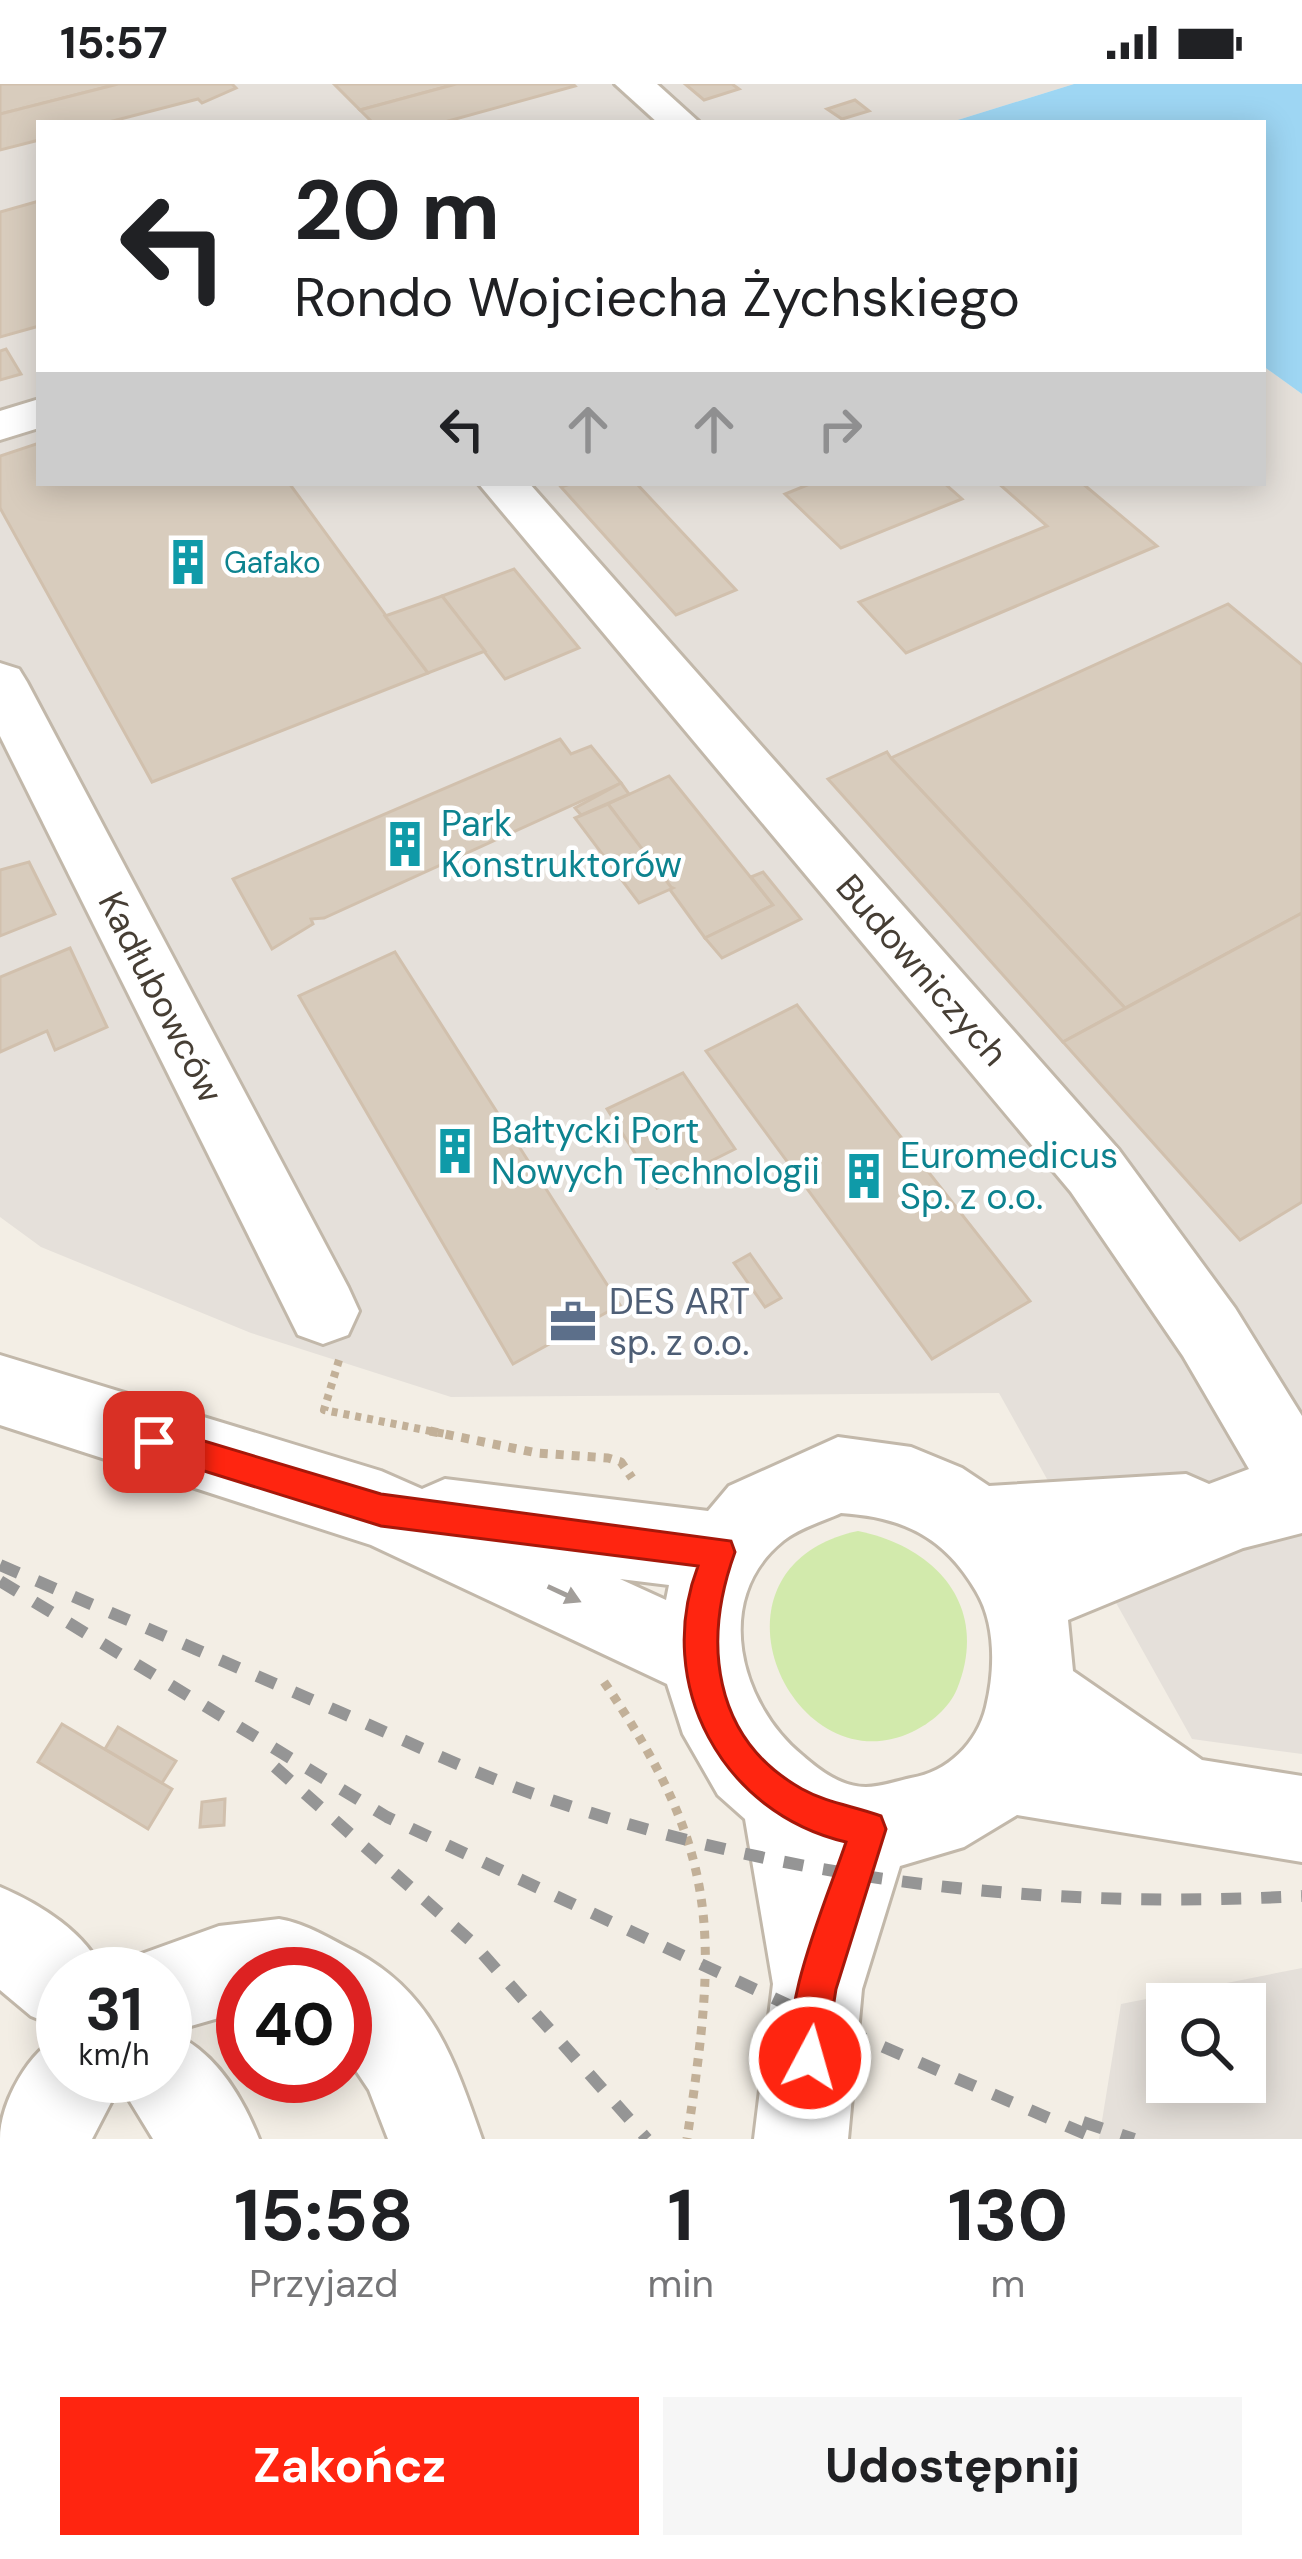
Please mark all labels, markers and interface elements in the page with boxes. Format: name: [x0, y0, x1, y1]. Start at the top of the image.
text: 15:57: [60, 13, 168, 72]
text: 20 m: [294, 156, 500, 265]
icon: left: [96, 168, 252, 324]
text: Rondo Wojciecha Żychskiego: [294, 262, 1020, 333]
icon: left: [429, 396, 495, 462]
icon: ahead: [555, 396, 621, 462]
icon: ahead: [681, 396, 747, 462]
icon: right: [807, 396, 873, 462]
building icon: Gafako: [163, 537, 213, 587]
place label: Gafako: [224, 543, 321, 582]
place label: Park Konstruktorów: [441, 800, 682, 888]
building icon: Park Konstruktorów: [380, 819, 430, 869]
street label: Budowniczych: [826, 864, 1018, 1076]
street label: Kadłubowców: [88, 884, 234, 1110]
place label: Bałtycki Port Nowych Technologii: [491, 1107, 820, 1195]
building icon: Bałtycki Port Nowych Technologii: [430, 1126, 480, 1176]
place label: Euromedicus Sp. z o.o.: [900, 1132, 1118, 1220]
building icon: Euromedicus Sp. z o.o.: [839, 1151, 889, 1201]
place label: DES ART sp. z o.o.: [609, 1278, 750, 1366]
office icon: DES ART sp. z o.o.: [548, 1297, 598, 1347]
pin: [103, 1391, 205, 1493]
icon: arrive: [121, 1409, 187, 1475]
one-way arrow: [547, 1584, 582, 1604]
speed limit sign: 40: [216, 1947, 372, 2103]
text: 31: [85, 1970, 143, 2049]
map controls: [1146, 1983, 1266, 2103]
button: search: [1146, 1983, 1266, 2103]
position arrow: [747, 1995, 873, 2121]
text: km/h: [79, 2035, 149, 2074]
text: 15:58: [234, 2169, 414, 2262]
text: 1: [668, 2169, 694, 2262]
text: 130: [948, 2169, 1068, 2262]
text: Przyjazd: [249, 2258, 399, 2309]
text: min: [647, 2258, 714, 2309]
text: m: [991, 2258, 1025, 2309]
button: Zakończ: [60, 2397, 639, 2535]
button: Udostępnij: [663, 2397, 1242, 2535]

